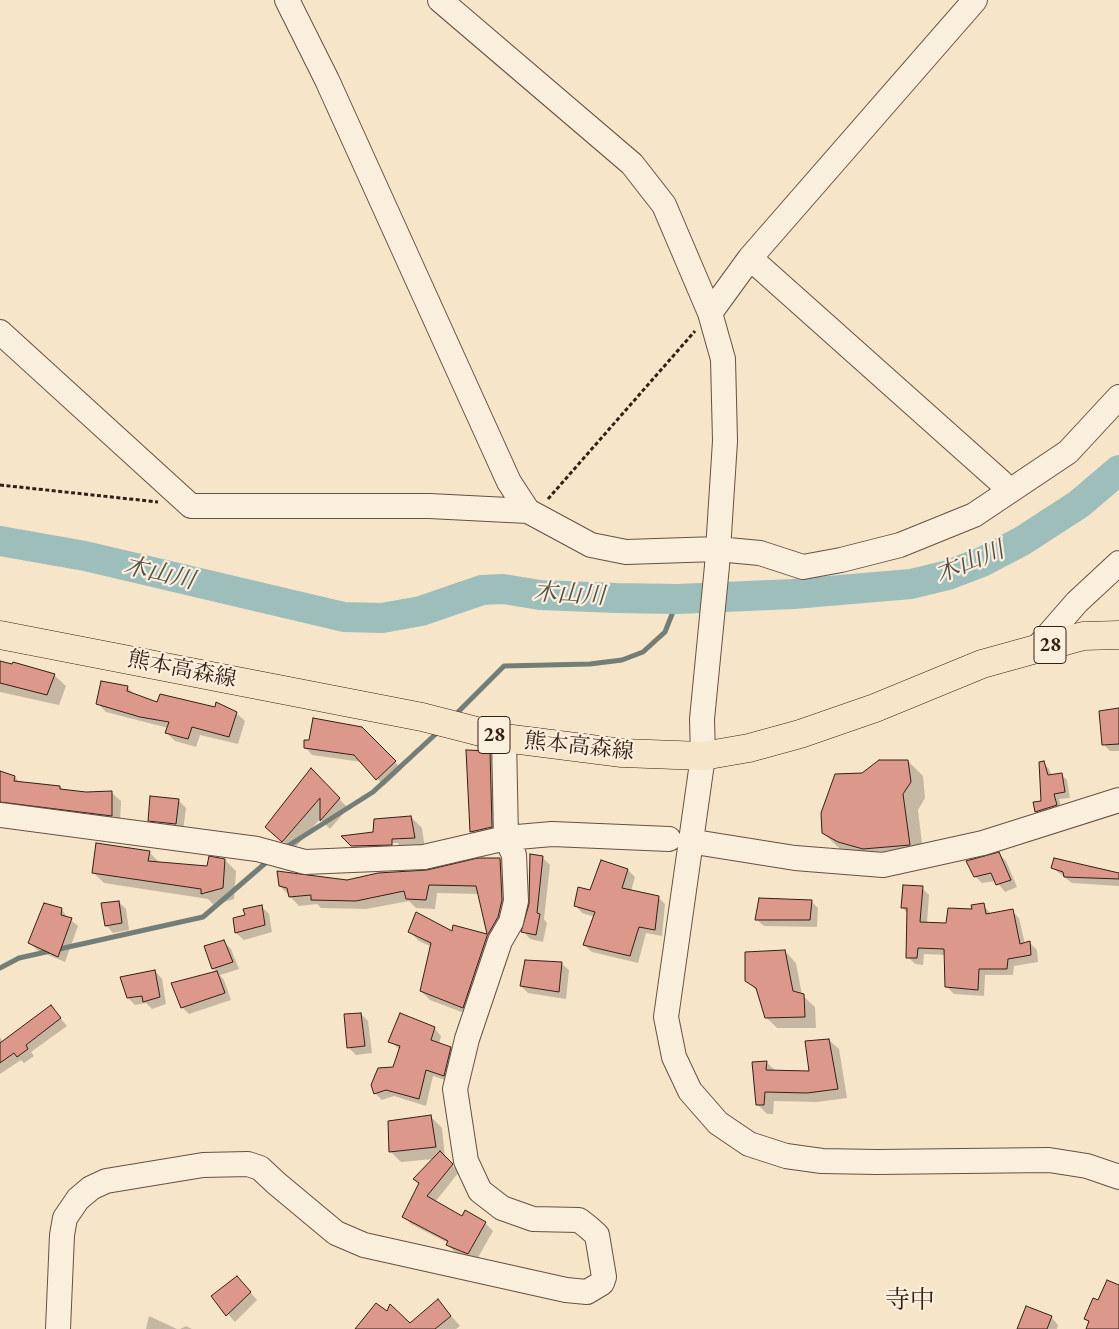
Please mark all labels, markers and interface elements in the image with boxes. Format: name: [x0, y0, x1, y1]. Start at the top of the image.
water label: 木山川: [931, 536, 1009, 590]
water label: 木山川: [121, 552, 197, 596]
water label: 木山川: [532, 579, 606, 611]
road number: 28: [1034, 626, 1066, 664]
street label: 熊本高森線: [125, 647, 239, 693]
road number: 28: [478, 716, 510, 754]
street label: 熊本高森線: [523, 728, 635, 766]
district label: 寺中: [885, 1286, 935, 1316]

